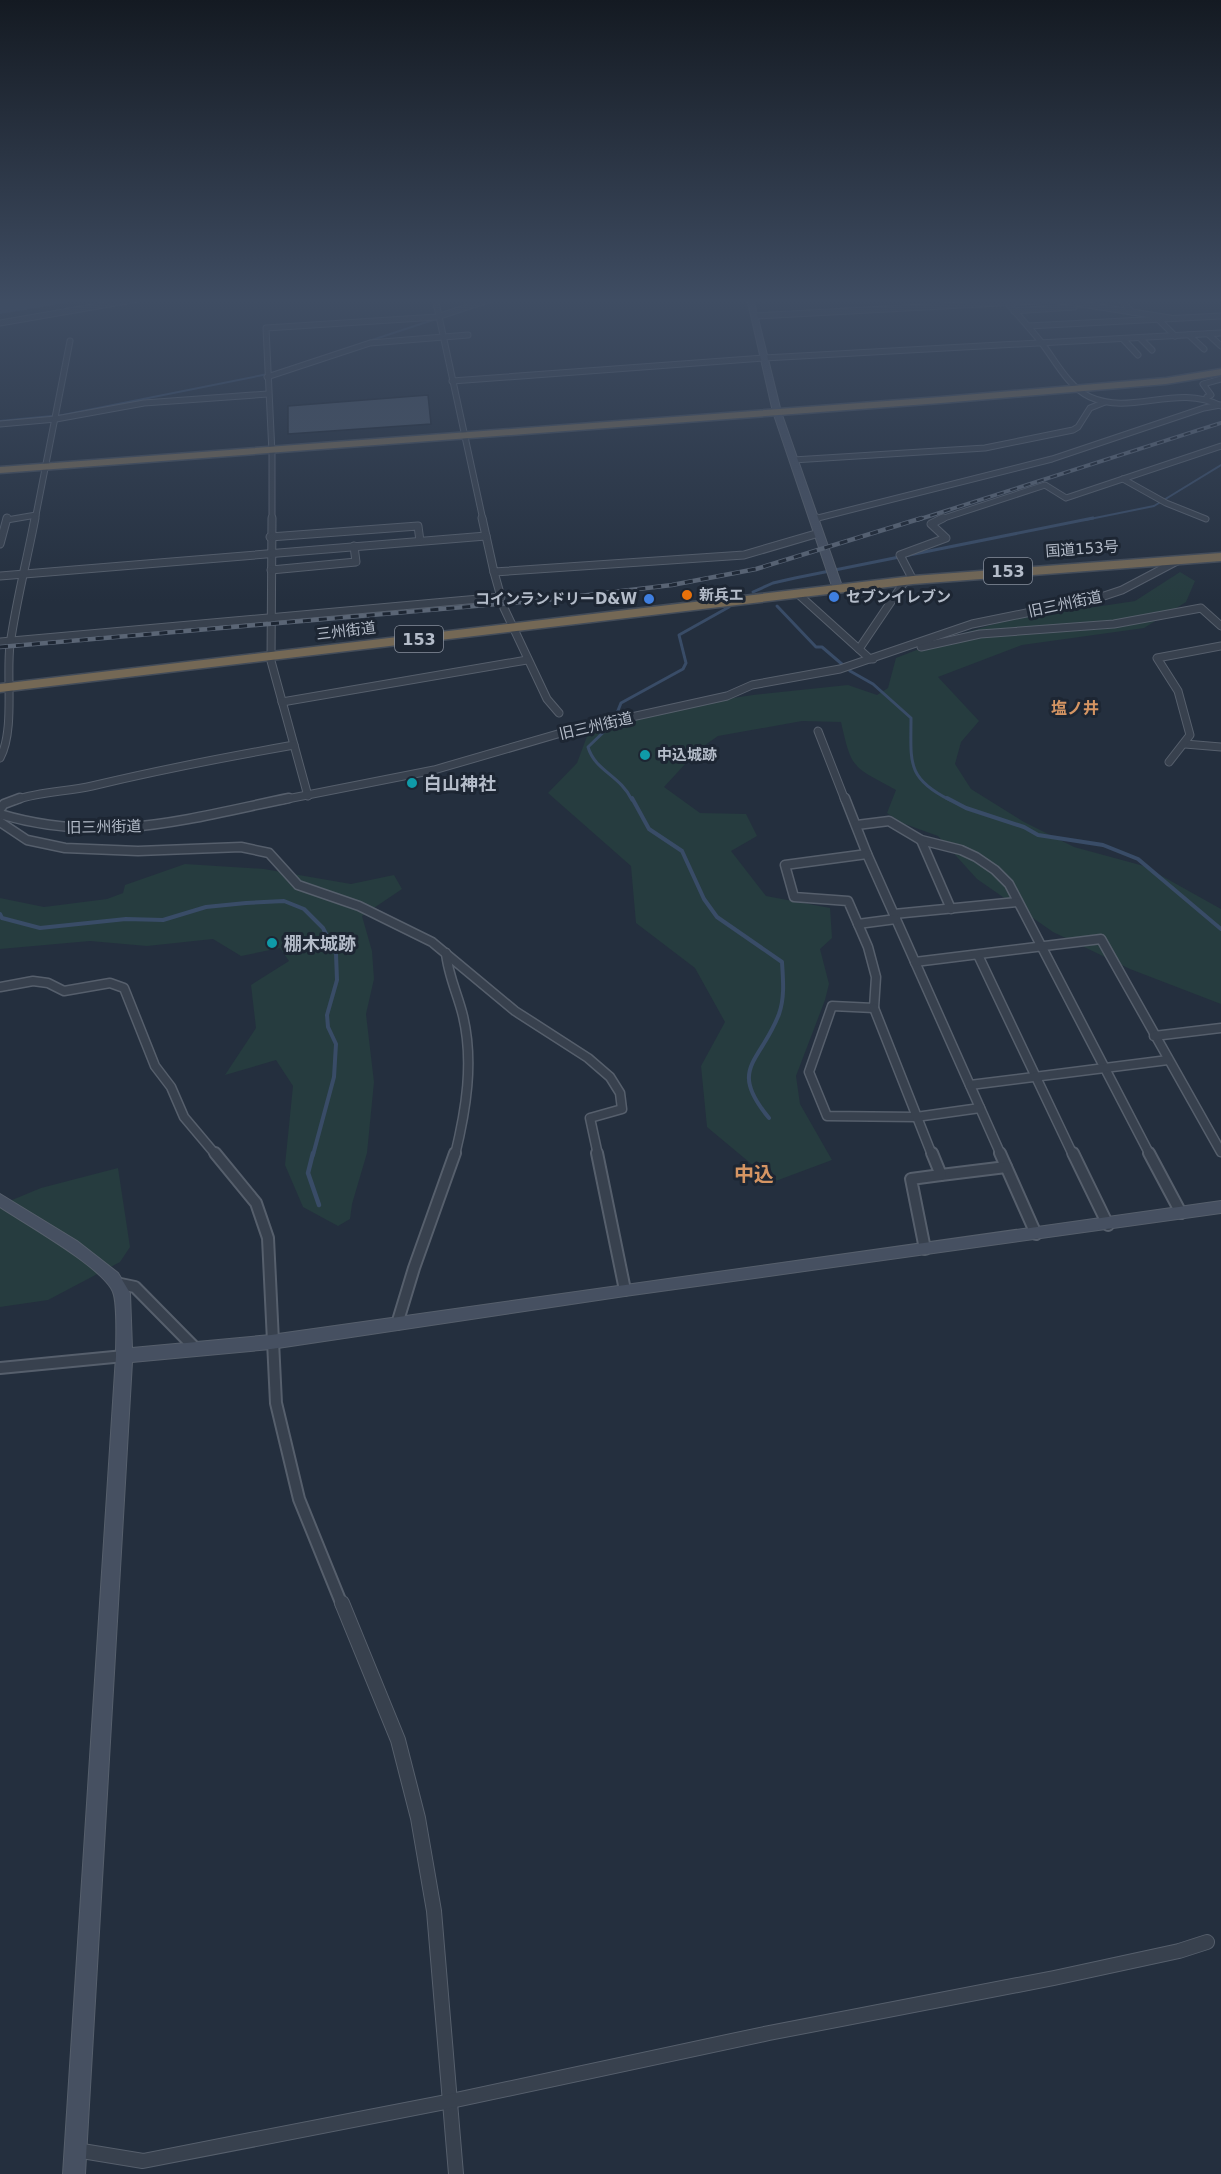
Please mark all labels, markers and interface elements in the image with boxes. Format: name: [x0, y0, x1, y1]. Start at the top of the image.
street label: 国道153号: [1045, 537, 1119, 561]
road number: 153: [984, 558, 1032, 584]
place label: 新兵エ: [699, 586, 744, 604]
street label: 旧三州街道: [1026, 587, 1104, 621]
marker: 新兵エ: [680, 588, 694, 602]
place label: セブンイレブン: [846, 588, 951, 606]
place label: コインランドリーD&W: [475, 590, 637, 608]
marker: セブンイレブン: [827, 590, 841, 604]
marker: コインランドリーD&W: [642, 592, 656, 606]
street label: 三州街道: [315, 618, 377, 644]
road number: 153: [395, 626, 443, 652]
district label: 塩ノ井: [1051, 699, 1099, 718]
street label: 旧三州街道: [557, 709, 635, 743]
place label: 中込城跡: [657, 746, 717, 764]
marker: 中込城跡: [638, 748, 652, 762]
place label: 白山神社: [424, 773, 496, 794]
marker: 白山神社: [405, 776, 419, 790]
street label: 旧三州街道: [66, 817, 142, 837]
place label: 棚木城跡: [284, 933, 356, 954]
marker: 棚木城跡: [265, 936, 279, 950]
district label: 中込: [734, 1162, 774, 1186]

